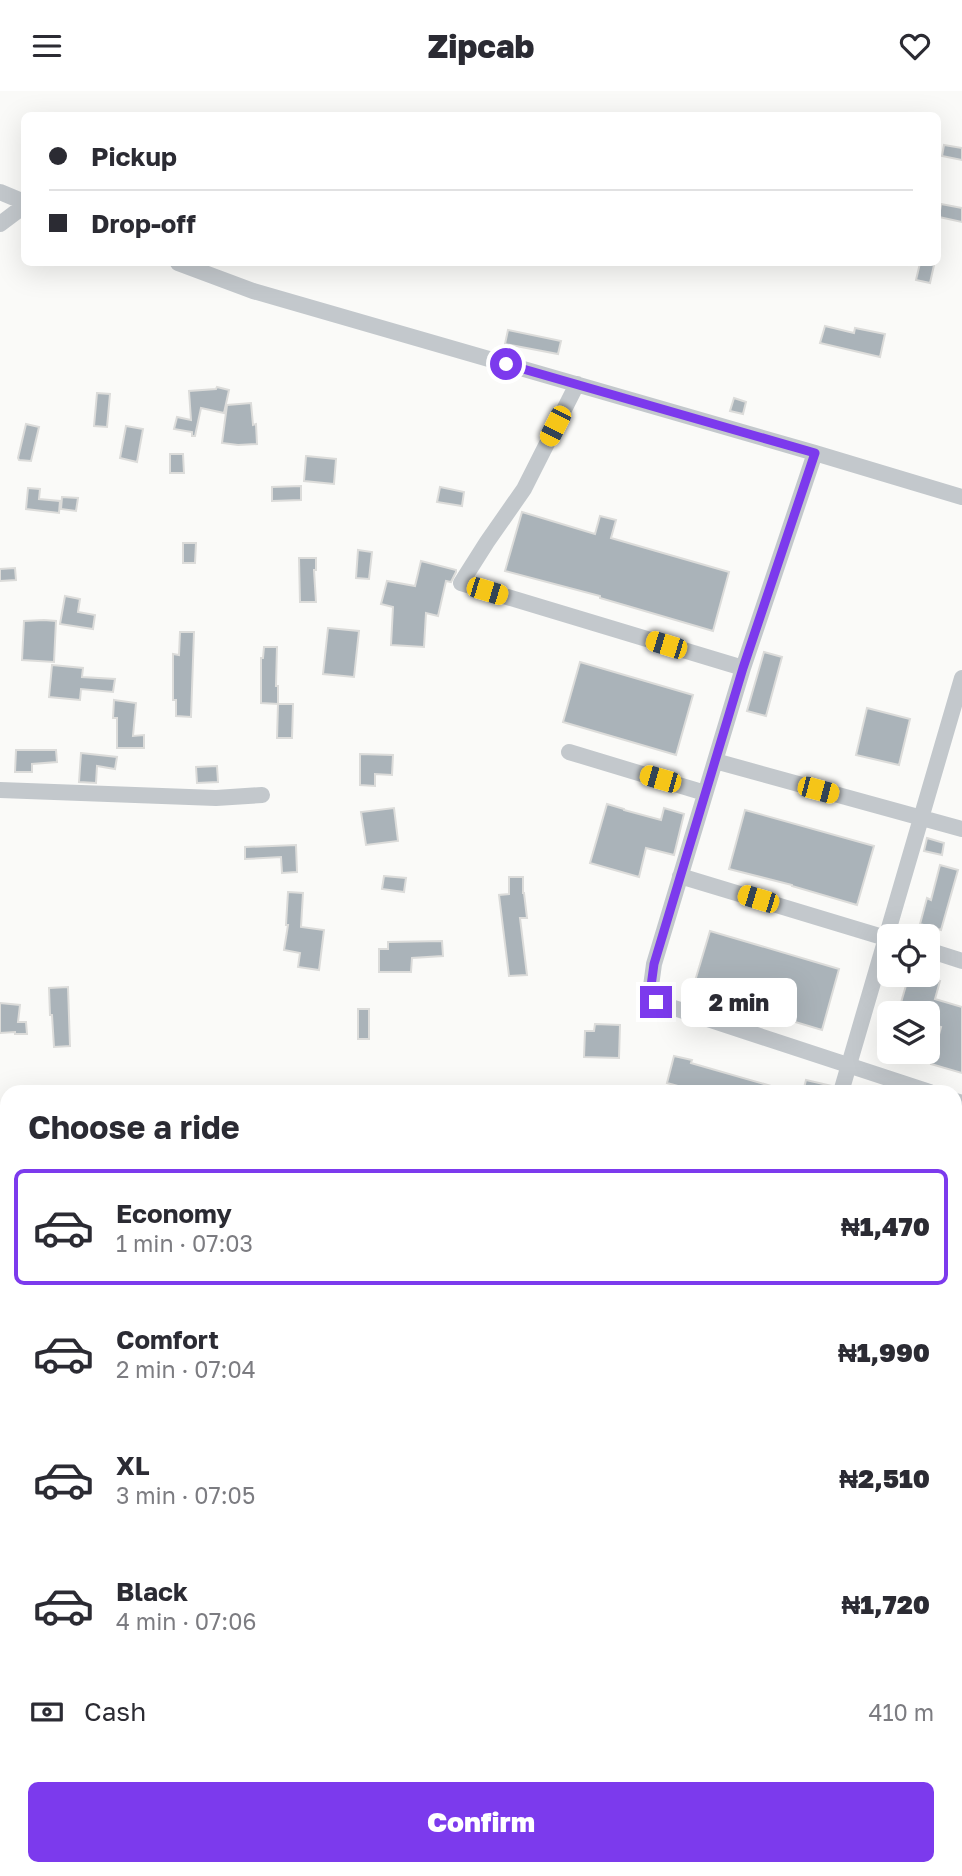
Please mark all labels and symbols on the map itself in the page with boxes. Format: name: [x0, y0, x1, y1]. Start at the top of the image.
route start: [490, 348, 522, 380]
car: [537, 403, 574, 449]
car: [464, 575, 511, 607]
car: [643, 629, 690, 661]
car: [637, 763, 684, 795]
car: [795, 774, 842, 806]
car: [735, 883, 782, 915]
callout: 2 min: [680, 977, 796, 1027]
route end: [640, 986, 672, 1018]

